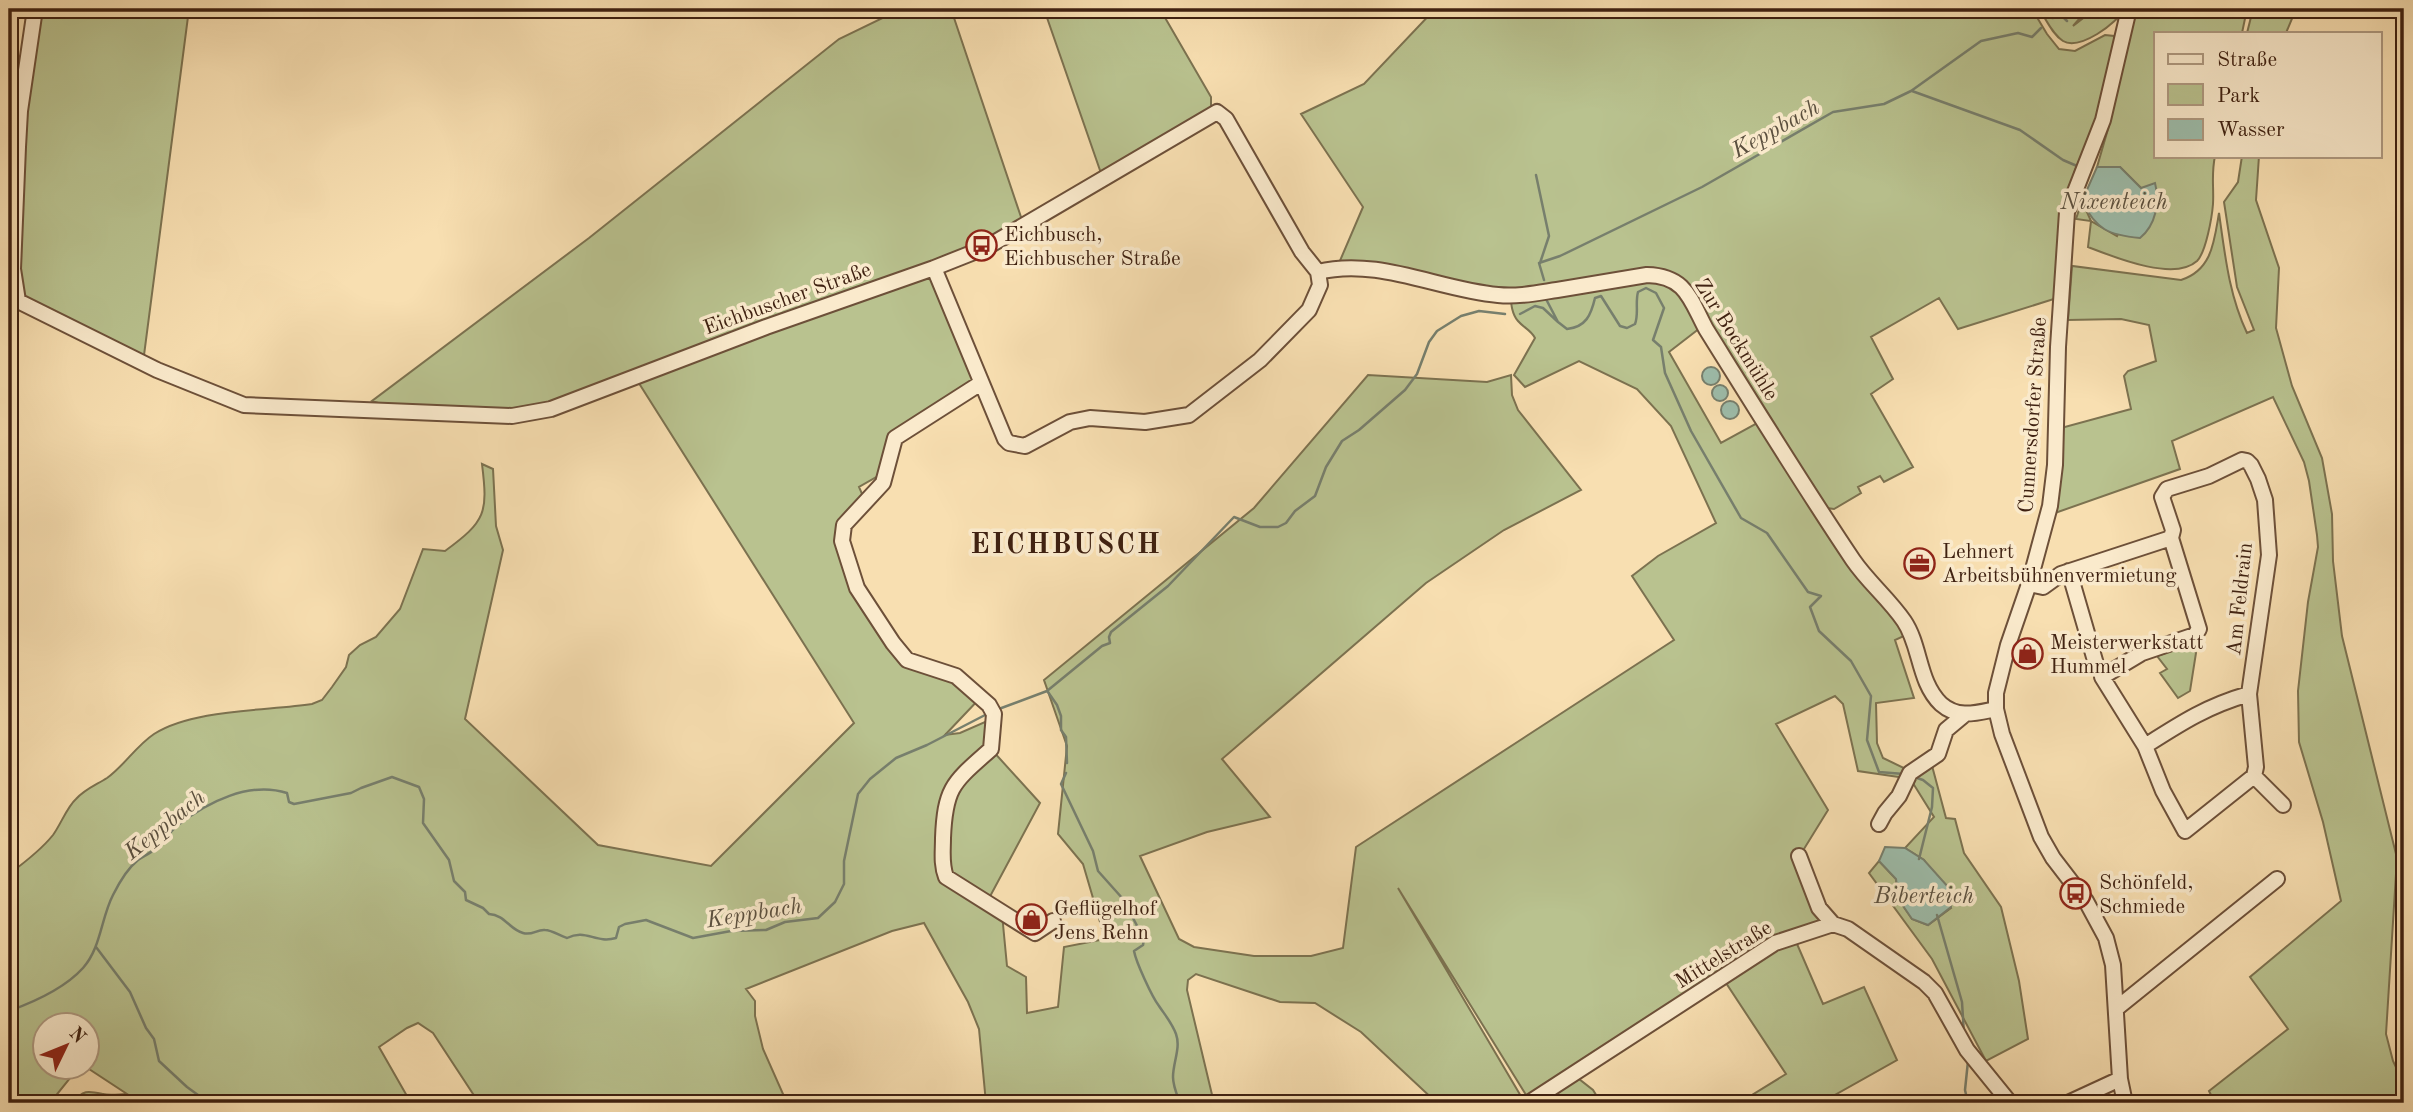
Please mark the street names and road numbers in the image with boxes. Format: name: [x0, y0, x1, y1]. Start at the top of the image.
street label: Eichbuscher Straße: [701, 259, 874, 339]
street label: Zur Bockmühle: [1690, 275, 1781, 404]
street label: Cunnersdorfer Straße: [2016, 316, 2051, 514]
street label: Am Feldrain: [2224, 542, 2257, 657]
street label: Mittelstraße: [1672, 917, 1776, 993]

